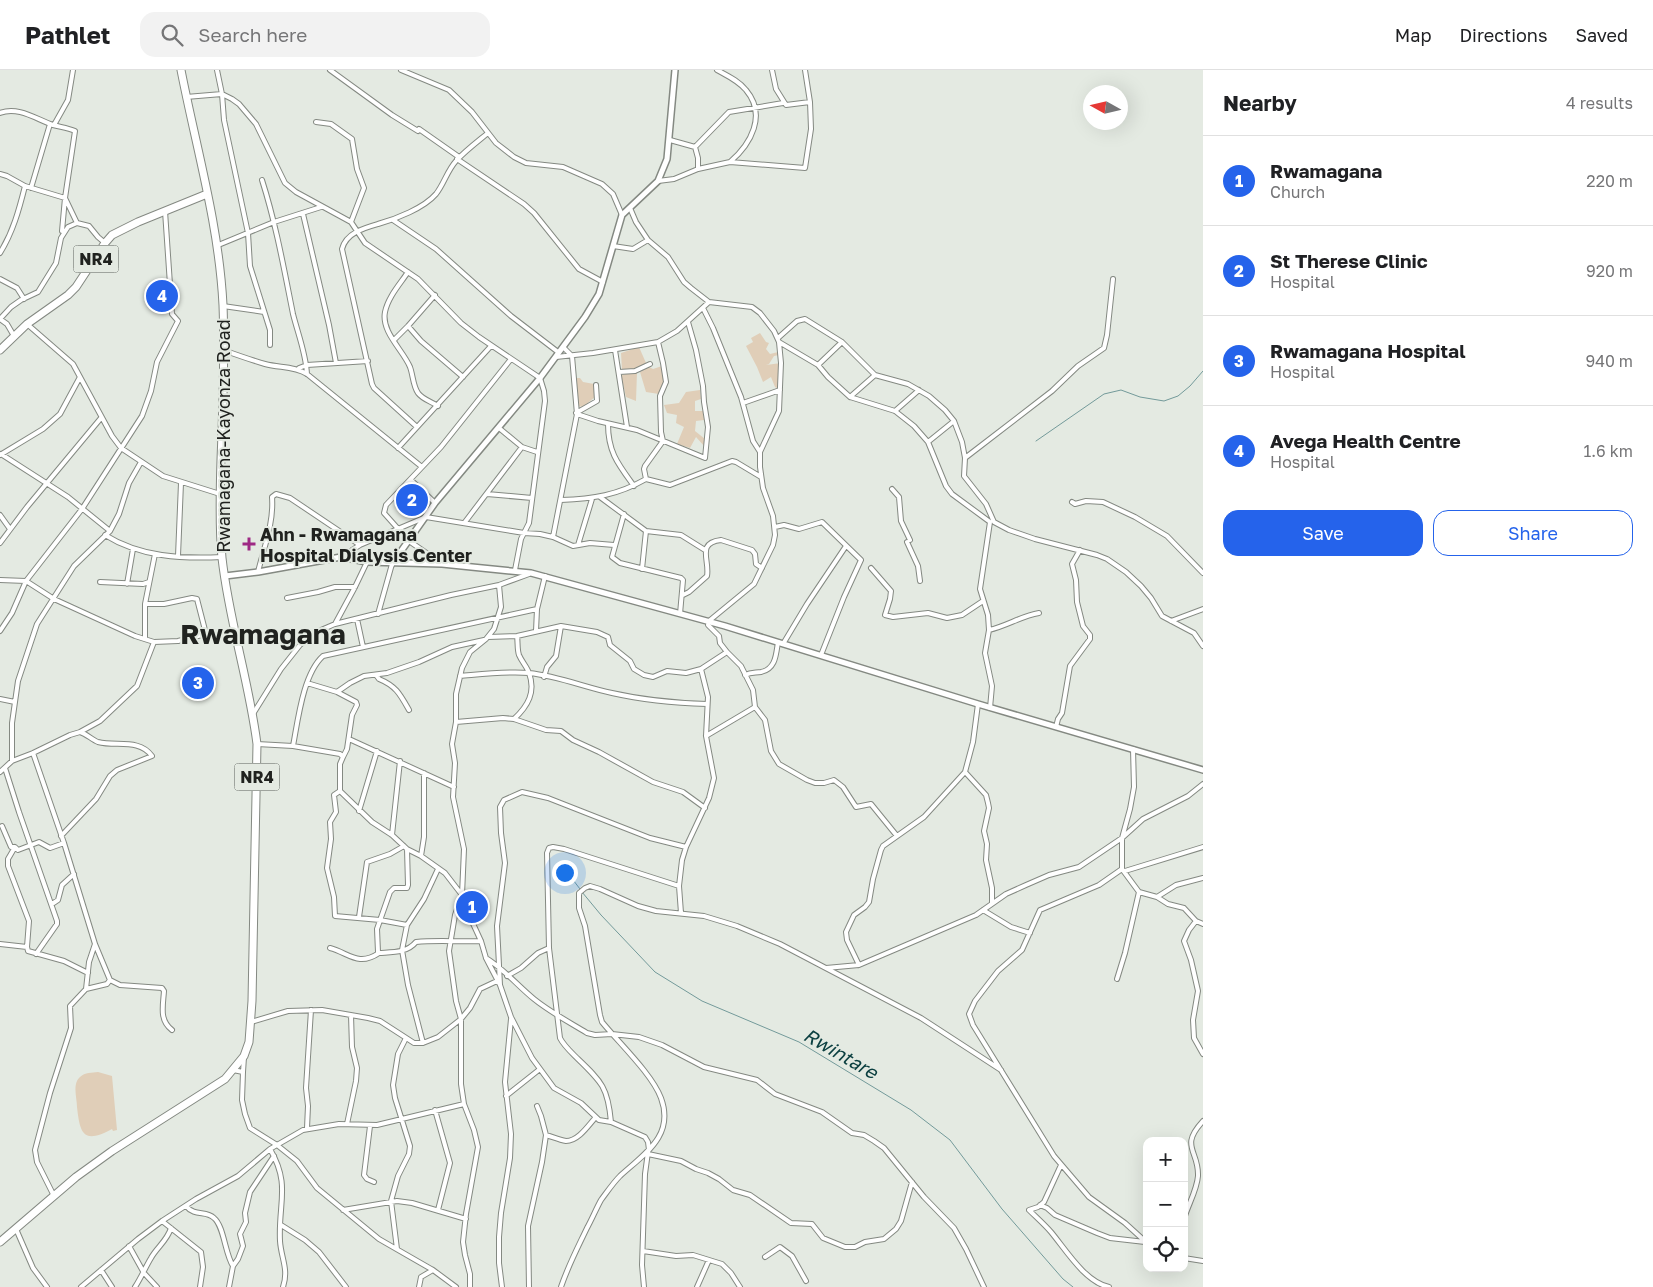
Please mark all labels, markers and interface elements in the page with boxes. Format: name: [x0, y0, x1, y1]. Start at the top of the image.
search box: [140, 12, 490, 57]
text: Pathlet: [25, 20, 110, 49]
icon: search: [158, 21, 186, 49]
text: Search here: [198, 23, 307, 46]
text: Map: [1395, 24, 1431, 46]
text: Directions: [1459, 24, 1547, 46]
text: Saved: [1575, 24, 1628, 46]
north arrow: [1083, 85, 1128, 130]
text: Nearby: [1223, 90, 1297, 116]
text: 4 results: [1566, 93, 1633, 113]
text: Rwamagana: [1270, 159, 1382, 182]
text: 1: [1235, 171, 1243, 191]
text: 220 m: [1586, 171, 1633, 191]
text: Church: [1270, 182, 1325, 202]
road number: NR4: [74, 245, 118, 272]
text: St Therese Clinic: [1270, 249, 1428, 272]
text: 2: [1234, 261, 1244, 281]
text: 920 m: [1586, 261, 1633, 281]
text: Hospital: [1270, 272, 1335, 292]
pin: 4: [146, 277, 178, 315]
street label: Rwamagana-Kayonza Road: [212, 319, 234, 553]
text: Rwamagana Hospital: [1270, 339, 1466, 362]
text: 3: [1234, 351, 1244, 371]
text: 940 m: [1585, 351, 1633, 371]
text: Hospital: [1270, 362, 1335, 382]
text: Avega Health Centre: [1270, 429, 1461, 452]
text: 4: [1234, 441, 1244, 461]
text: 1.6 km: [1584, 441, 1633, 461]
text: Hospital: [1270, 452, 1335, 472]
pin: 2: [396, 481, 428, 519]
button: Save: [1223, 510, 1423, 556]
button: Share: [1433, 510, 1633, 556]
place label: Ahn - Rwamagana Hospital Dialysis Center: [260, 523, 472, 566]
marker: Ahn - Rwamagana Hospital Dialysis Center: [242, 537, 256, 551]
district label: Rwamagana: [180, 617, 346, 650]
pin: 3: [182, 664, 214, 702]
road number: NR4: [234, 764, 280, 790]
your location: [552, 860, 578, 886]
pin: 1: [456, 888, 488, 926]
water label: Rwintare: [800, 1023, 884, 1084]
map controls: [1143, 1137, 1188, 1272]
button: +: [1143, 1137, 1188, 1182]
button: −: [1143, 1182, 1188, 1227]
button: locate: [1143, 1227, 1188, 1272]

